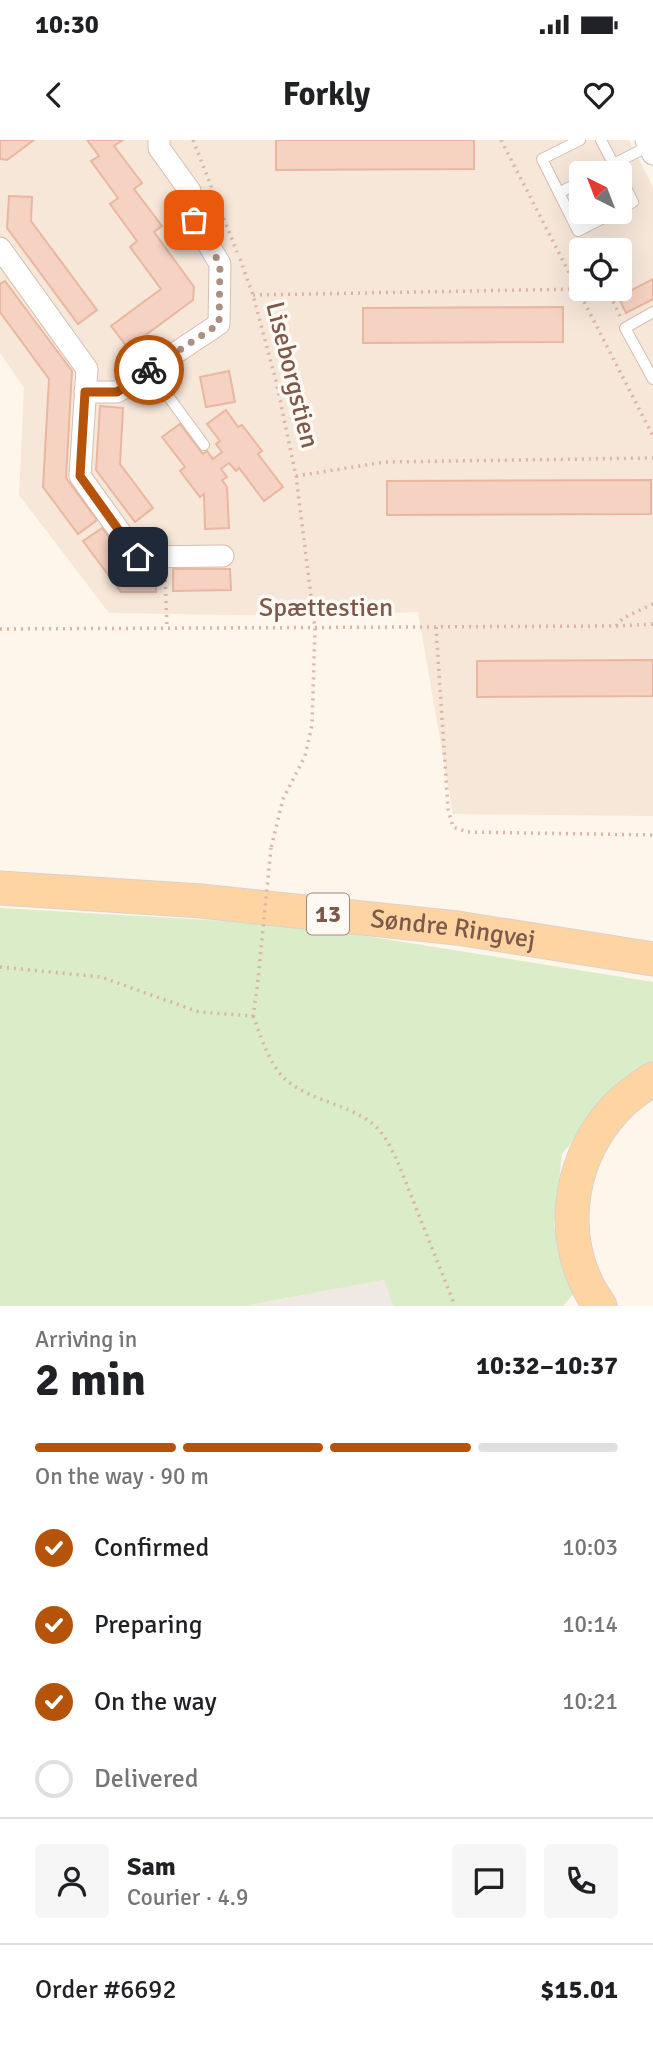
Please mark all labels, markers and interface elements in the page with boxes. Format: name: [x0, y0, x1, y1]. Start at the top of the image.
text: 10:30: [35, 9, 99, 41]
text: Forkly: [283, 75, 370, 114]
icon: back: [35, 76, 73, 114]
icon: heart: [580, 76, 618, 114]
north arrow: [569, 161, 632, 224]
map controls: [569, 161, 632, 301]
pin: [164, 190, 224, 250]
icon: bag: [175, 201, 213, 239]
button: locate: [569, 238, 632, 301]
street label: Liseborgstien: [258, 298, 326, 452]
courier: [114, 335, 184, 405]
icon: bike: [130, 351, 168, 389]
pin: [108, 527, 168, 587]
icon: home: [119, 538, 157, 576]
street label: Spættestien: [259, 592, 393, 624]
road number: 13: [307, 894, 349, 934]
street label: Søndre Ringvej: [369, 903, 538, 956]
text: Arriving in: [35, 1325, 137, 1354]
text: 10:32–10:37: [476, 1350, 618, 1382]
text: 2 min: [35, 1352, 146, 1408]
text: On the way · 90 m: [35, 1462, 209, 1491]
icon: check: [35, 1529, 73, 1567]
text: Confirmed: [94, 1532, 209, 1564]
text: 10:03: [562, 1533, 618, 1562]
icon: check: [35, 1606, 73, 1644]
text: Preparing: [94, 1609, 202, 1641]
text: 10:14: [562, 1610, 618, 1639]
icon: check: [35, 1683, 73, 1721]
text: On the way: [94, 1686, 217, 1718]
text: 10:21: [562, 1687, 618, 1716]
text: Delivered: [94, 1763, 199, 1795]
button: person: [35, 1844, 109, 1918]
button: chat: [452, 1844, 526, 1918]
button: phone: [544, 1844, 618, 1918]
text: Sam: [127, 1851, 176, 1883]
text: Courier · 4.9: [127, 1883, 248, 1912]
text: Order #6692: [35, 1974, 176, 2006]
text: $15.01: [540, 1974, 618, 2006]

